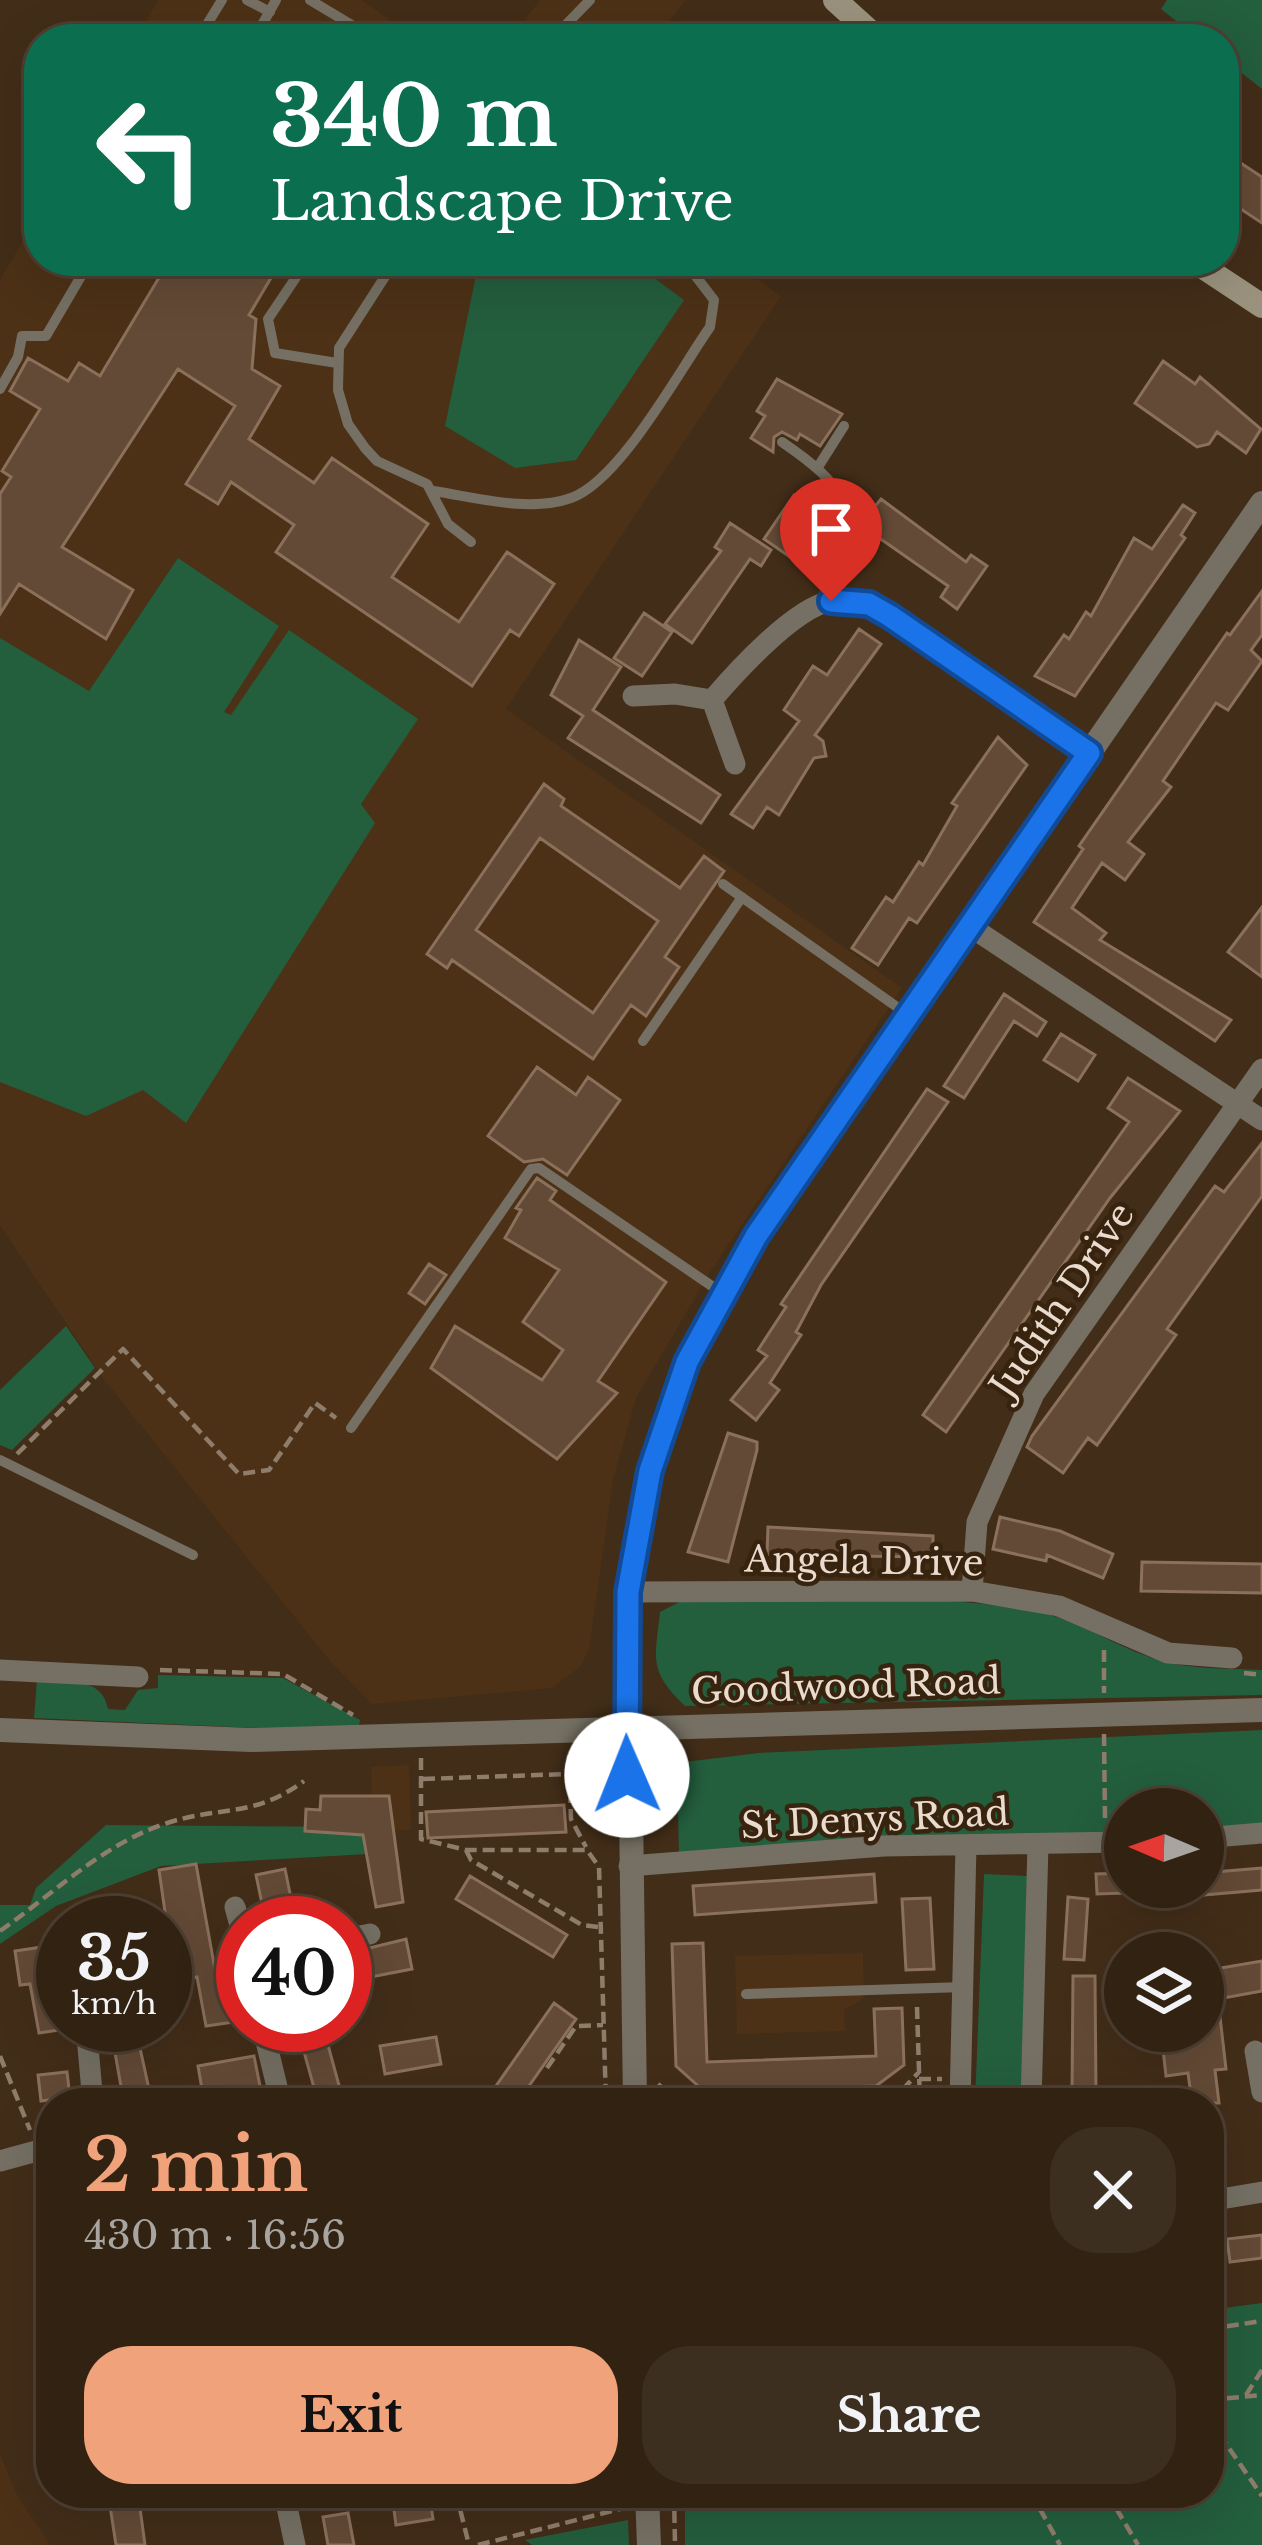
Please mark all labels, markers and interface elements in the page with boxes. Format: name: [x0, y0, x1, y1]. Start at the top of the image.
text: 340 m: [270, 65, 558, 169]
icon: left: [72, 72, 228, 228]
text: Landscape Drive: [270, 168, 734, 235]
pin: [780, 478, 882, 601]
icon: arrive: [798, 496, 864, 562]
street label: Judith Drive: [978, 1194, 1144, 1409]
street label: Angela Drive: [743, 1536, 984, 1586]
street label: Goodwood Road: [690, 1658, 1002, 1714]
position arrow: [564, 1712, 690, 1838]
north arrow: [1104, 1788, 1224, 1908]
map controls: [1104, 1788, 1224, 2052]
street label: St Denys Road: [740, 1790, 1010, 1848]
speed limit sign: 40: [216, 1896, 372, 2052]
text: 35: [77, 1922, 151, 1996]
button: layers: [1104, 1932, 1224, 2052]
text: km/h: [71, 1985, 157, 2022]
text: 2 min: [84, 2121, 308, 2210]
button: close: [1050, 2127, 1176, 2253]
text: 430 m · 16:56: [84, 2211, 346, 2260]
button: Exit: [84, 2346, 618, 2484]
button: Share: [642, 2346, 1176, 2484]

